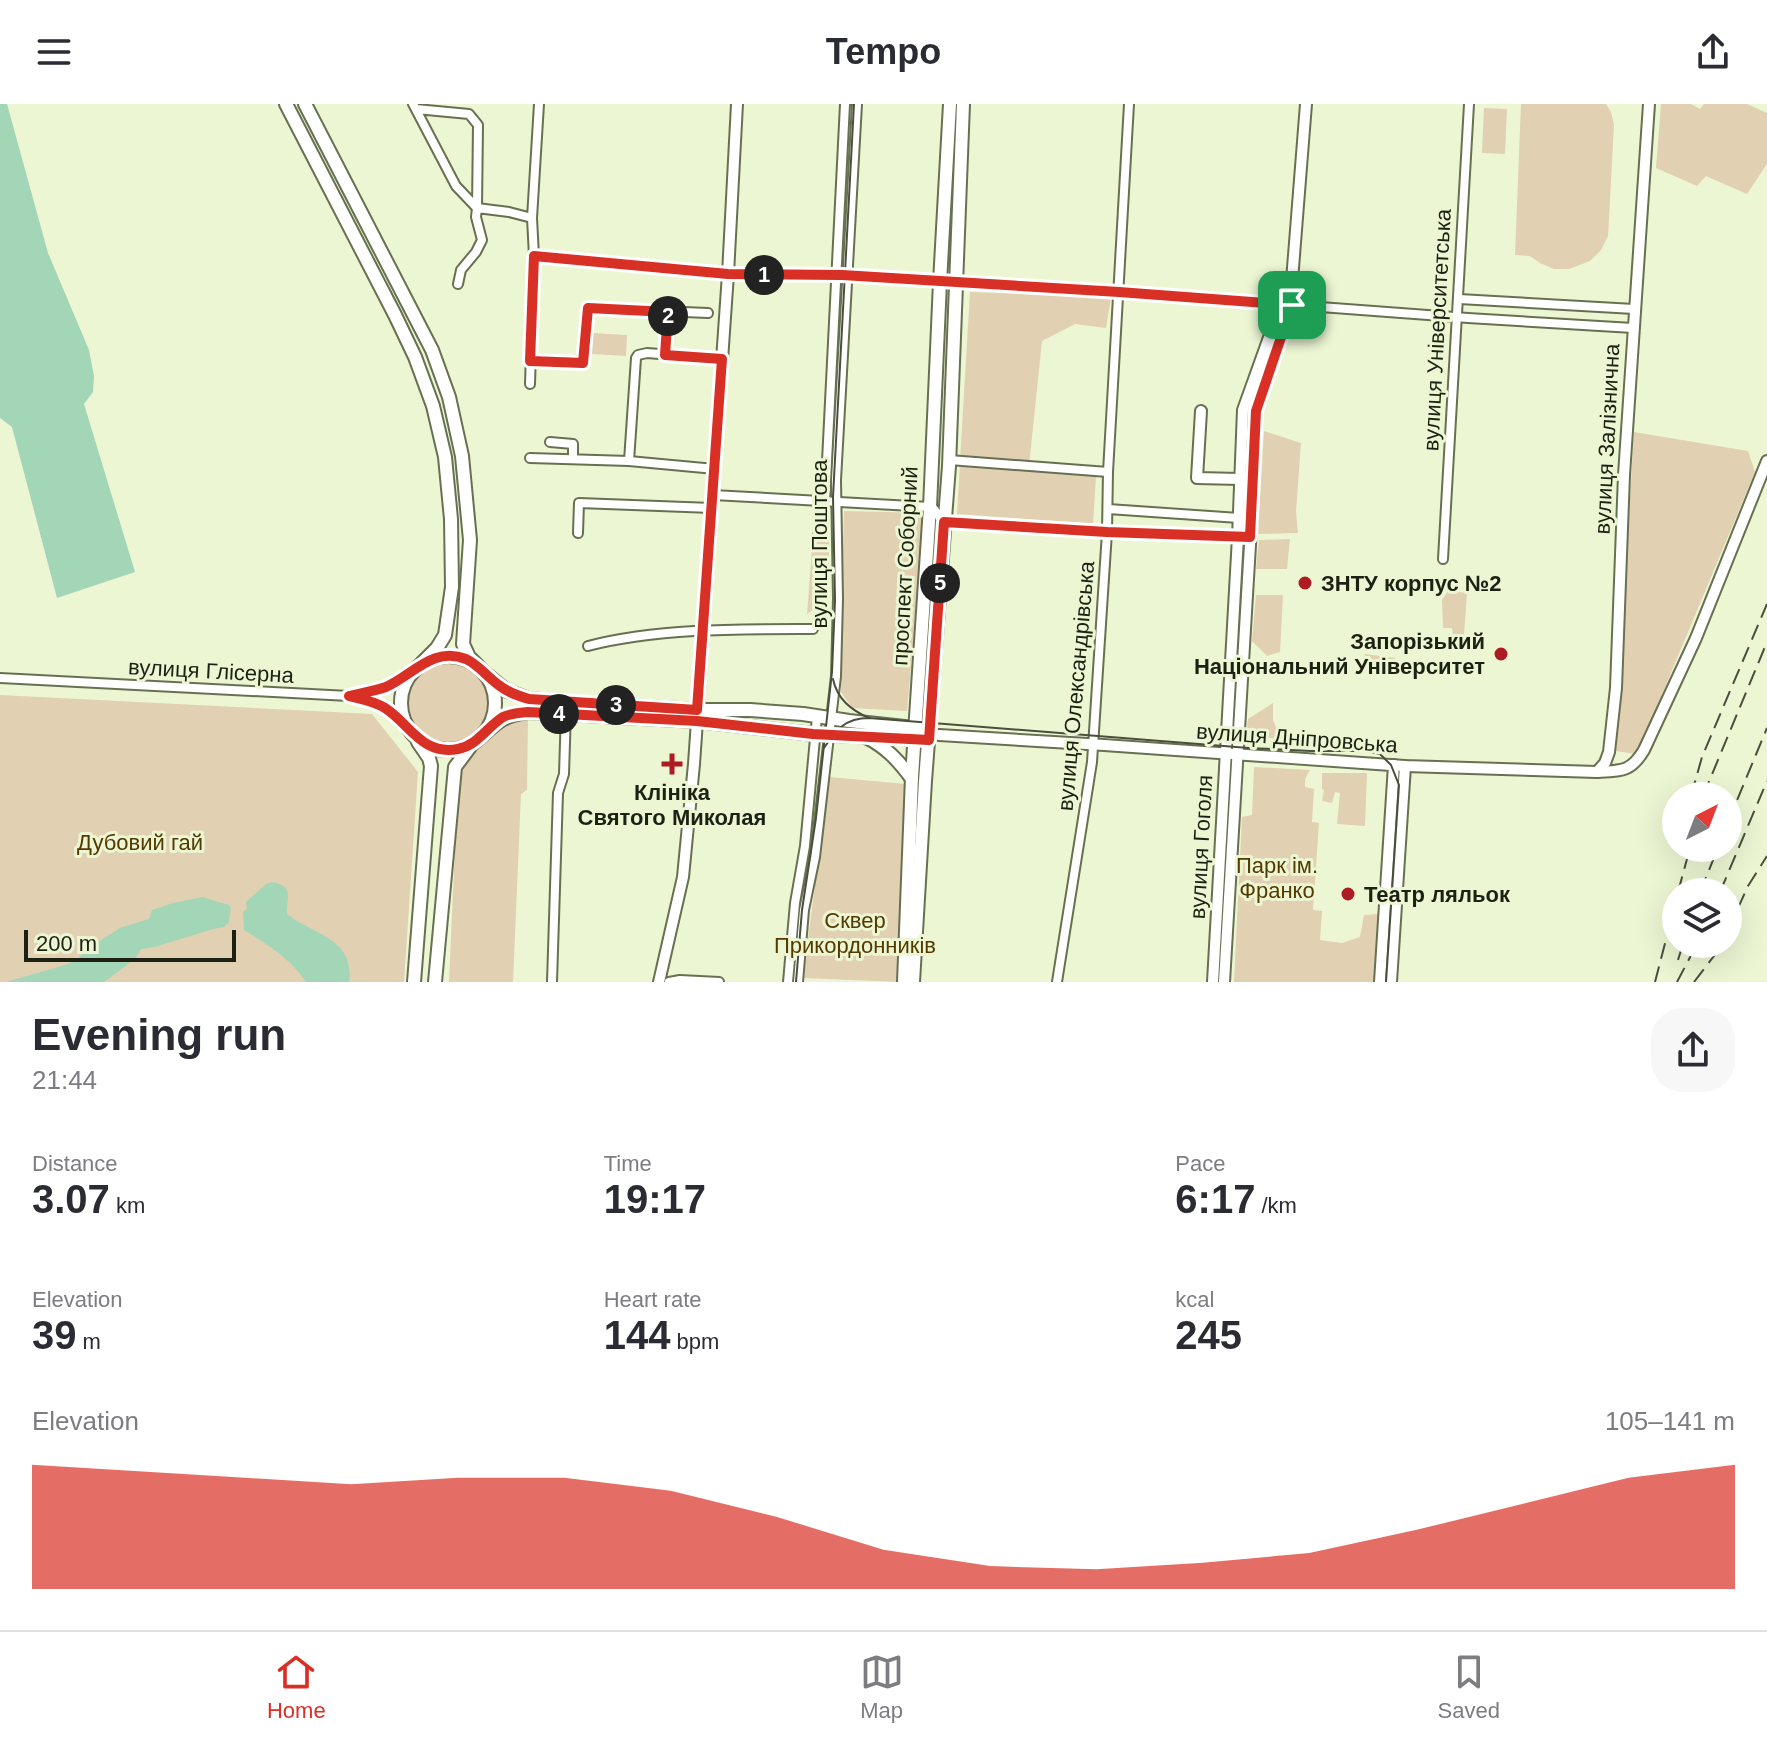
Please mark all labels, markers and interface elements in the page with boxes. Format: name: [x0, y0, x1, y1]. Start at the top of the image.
icon: menu: [32, 30, 76, 74]
icon: share: [1691, 30, 1735, 74]
text: Tempo: [826, 31, 941, 72]
street label: вулиця Університетська: [1418, 207, 1456, 452]
pin: 1: [744, 255, 784, 295]
text: 1: [758, 262, 770, 287]
pin: [1258, 271, 1326, 339]
icon: arrive: [1270, 283, 1314, 327]
pin: 2: [648, 296, 688, 336]
text: 2: [662, 303, 674, 328]
street label: вулиця Залізнична: [1590, 342, 1625, 535]
street label: вулиця Поштова: [807, 459, 832, 628]
street label: проспект Соборний: [887, 466, 923, 666]
street label: вулиця Олександрівська: [1053, 559, 1099, 812]
pin: 5: [920, 563, 960, 603]
text: 5: [934, 570, 946, 595]
place label: ЗНТУ корпус №2: [1321, 571, 1502, 596]
marker: ЗНТУ корпус №2: [1296, 574, 1314, 592]
place label: Запорізький Національний Університет: [1194, 629, 1485, 679]
marker: Запорізький Національний Університет: [1492, 645, 1510, 663]
street label: вулиця Глісерна: [128, 654, 295, 688]
pin: 3: [596, 685, 636, 725]
text: 3: [610, 692, 622, 717]
pin: 4: [539, 694, 579, 734]
text: 4: [553, 701, 565, 726]
street label: вулиця Дніпровська: [1195, 718, 1399, 758]
marker: Клініка Святого Миколая: [661, 753, 683, 775]
street label: вулиця Гоголя: [1185, 774, 1217, 920]
place label: Клініка Святого Миколая: [578, 780, 766, 830]
north arrow: [1662, 782, 1742, 862]
map controls: [1662, 782, 1742, 958]
park label: Дубовий гай: [77, 830, 203, 855]
park label: Парк ім. Франко: [1236, 853, 1318, 903]
button: layers: [1662, 878, 1742, 958]
place label: Театр ляльок: [1364, 882, 1511, 907]
marker: Театр ляльок: [1339, 885, 1357, 903]
park label: Сквер Прикордонників: [774, 908, 936, 958]
scale bar: [24, 926, 236, 962]
text: 200 m: [36, 931, 97, 956]
button: share: [1651, 1008, 1735, 1092]
text: Evening run: [32, 1010, 286, 1059]
text: 21:44: [32, 1065, 97, 1095]
text: Distance: [32, 1151, 118, 1176]
text: Time: [604, 1151, 652, 1176]
text: Pace: [1175, 1151, 1225, 1176]
text: 3.07: [32, 1177, 110, 1221]
text: 19:17: [604, 1177, 706, 1221]
text: 6:17: [1175, 1177, 1255, 1221]
text: km: [110, 1193, 145, 1218]
text: /km: [1255, 1193, 1297, 1218]
text: Elevation: [32, 1287, 123, 1312]
text: Heart rate: [604, 1287, 701, 1312]
text: kcal: [1175, 1287, 1214, 1312]
text: 39: [32, 1313, 77, 1357]
text: 144: [604, 1313, 670, 1357]
text: 245: [1175, 1313, 1242, 1357]
text: m: [77, 1329, 101, 1354]
text: bpm: [670, 1329, 719, 1354]
text: Elevation: [32, 1406, 139, 1436]
text: 105–141 m: [1605, 1406, 1735, 1436]
tab: Home: [267, 1650, 326, 1724]
tab: Map: [860, 1650, 904, 1724]
tab: Saved: [1438, 1650, 1500, 1724]

